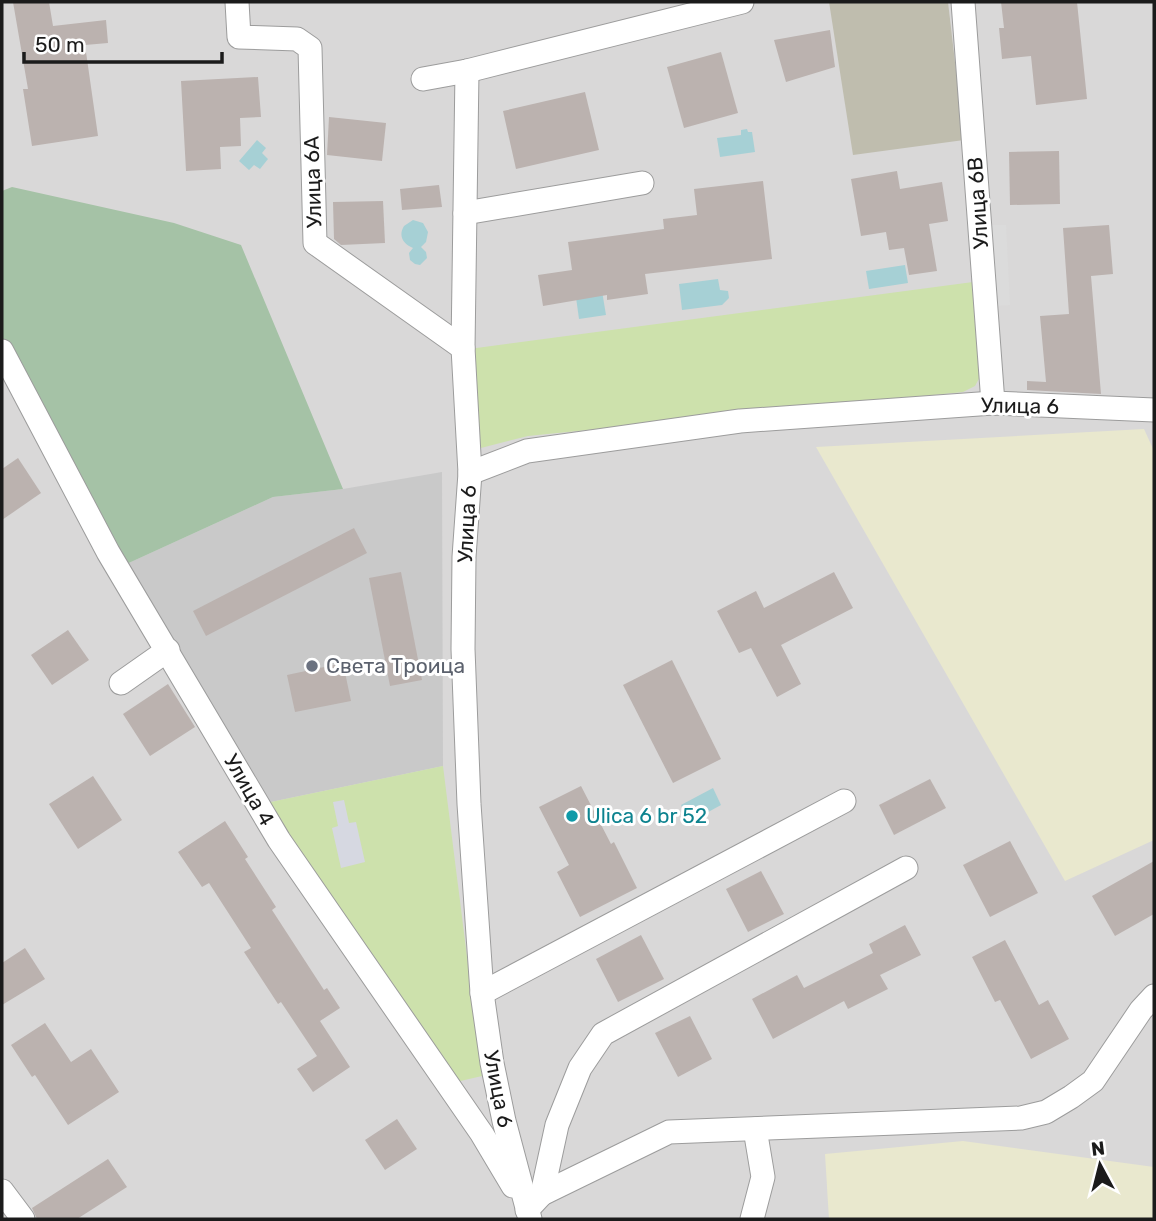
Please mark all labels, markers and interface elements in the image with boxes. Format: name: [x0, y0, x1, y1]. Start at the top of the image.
scale bar: [24, 21, 222, 65]
text: 50 m: [35, 32, 85, 57]
street label: Улица 6A: [298, 136, 327, 228]
street label: Улица 6B: [962, 156, 993, 250]
street label: Улица 6: [981, 392, 1059, 419]
street label: Улица 6: [452, 484, 481, 564]
place label: Света Троица: [326, 653, 465, 678]
marker: Света Троица: [304, 658, 320, 674]
street label: Улица 4: [219, 750, 280, 830]
place label: Ulica 6 br 52: [586, 803, 707, 828]
marker: Ulica 6 br 52: [564, 808, 580, 824]
street label: Улица 6: [479, 1048, 518, 1130]
north arrow: [1065, 1130, 1135, 1200]
text: N: [1090, 1136, 1106, 1161]

